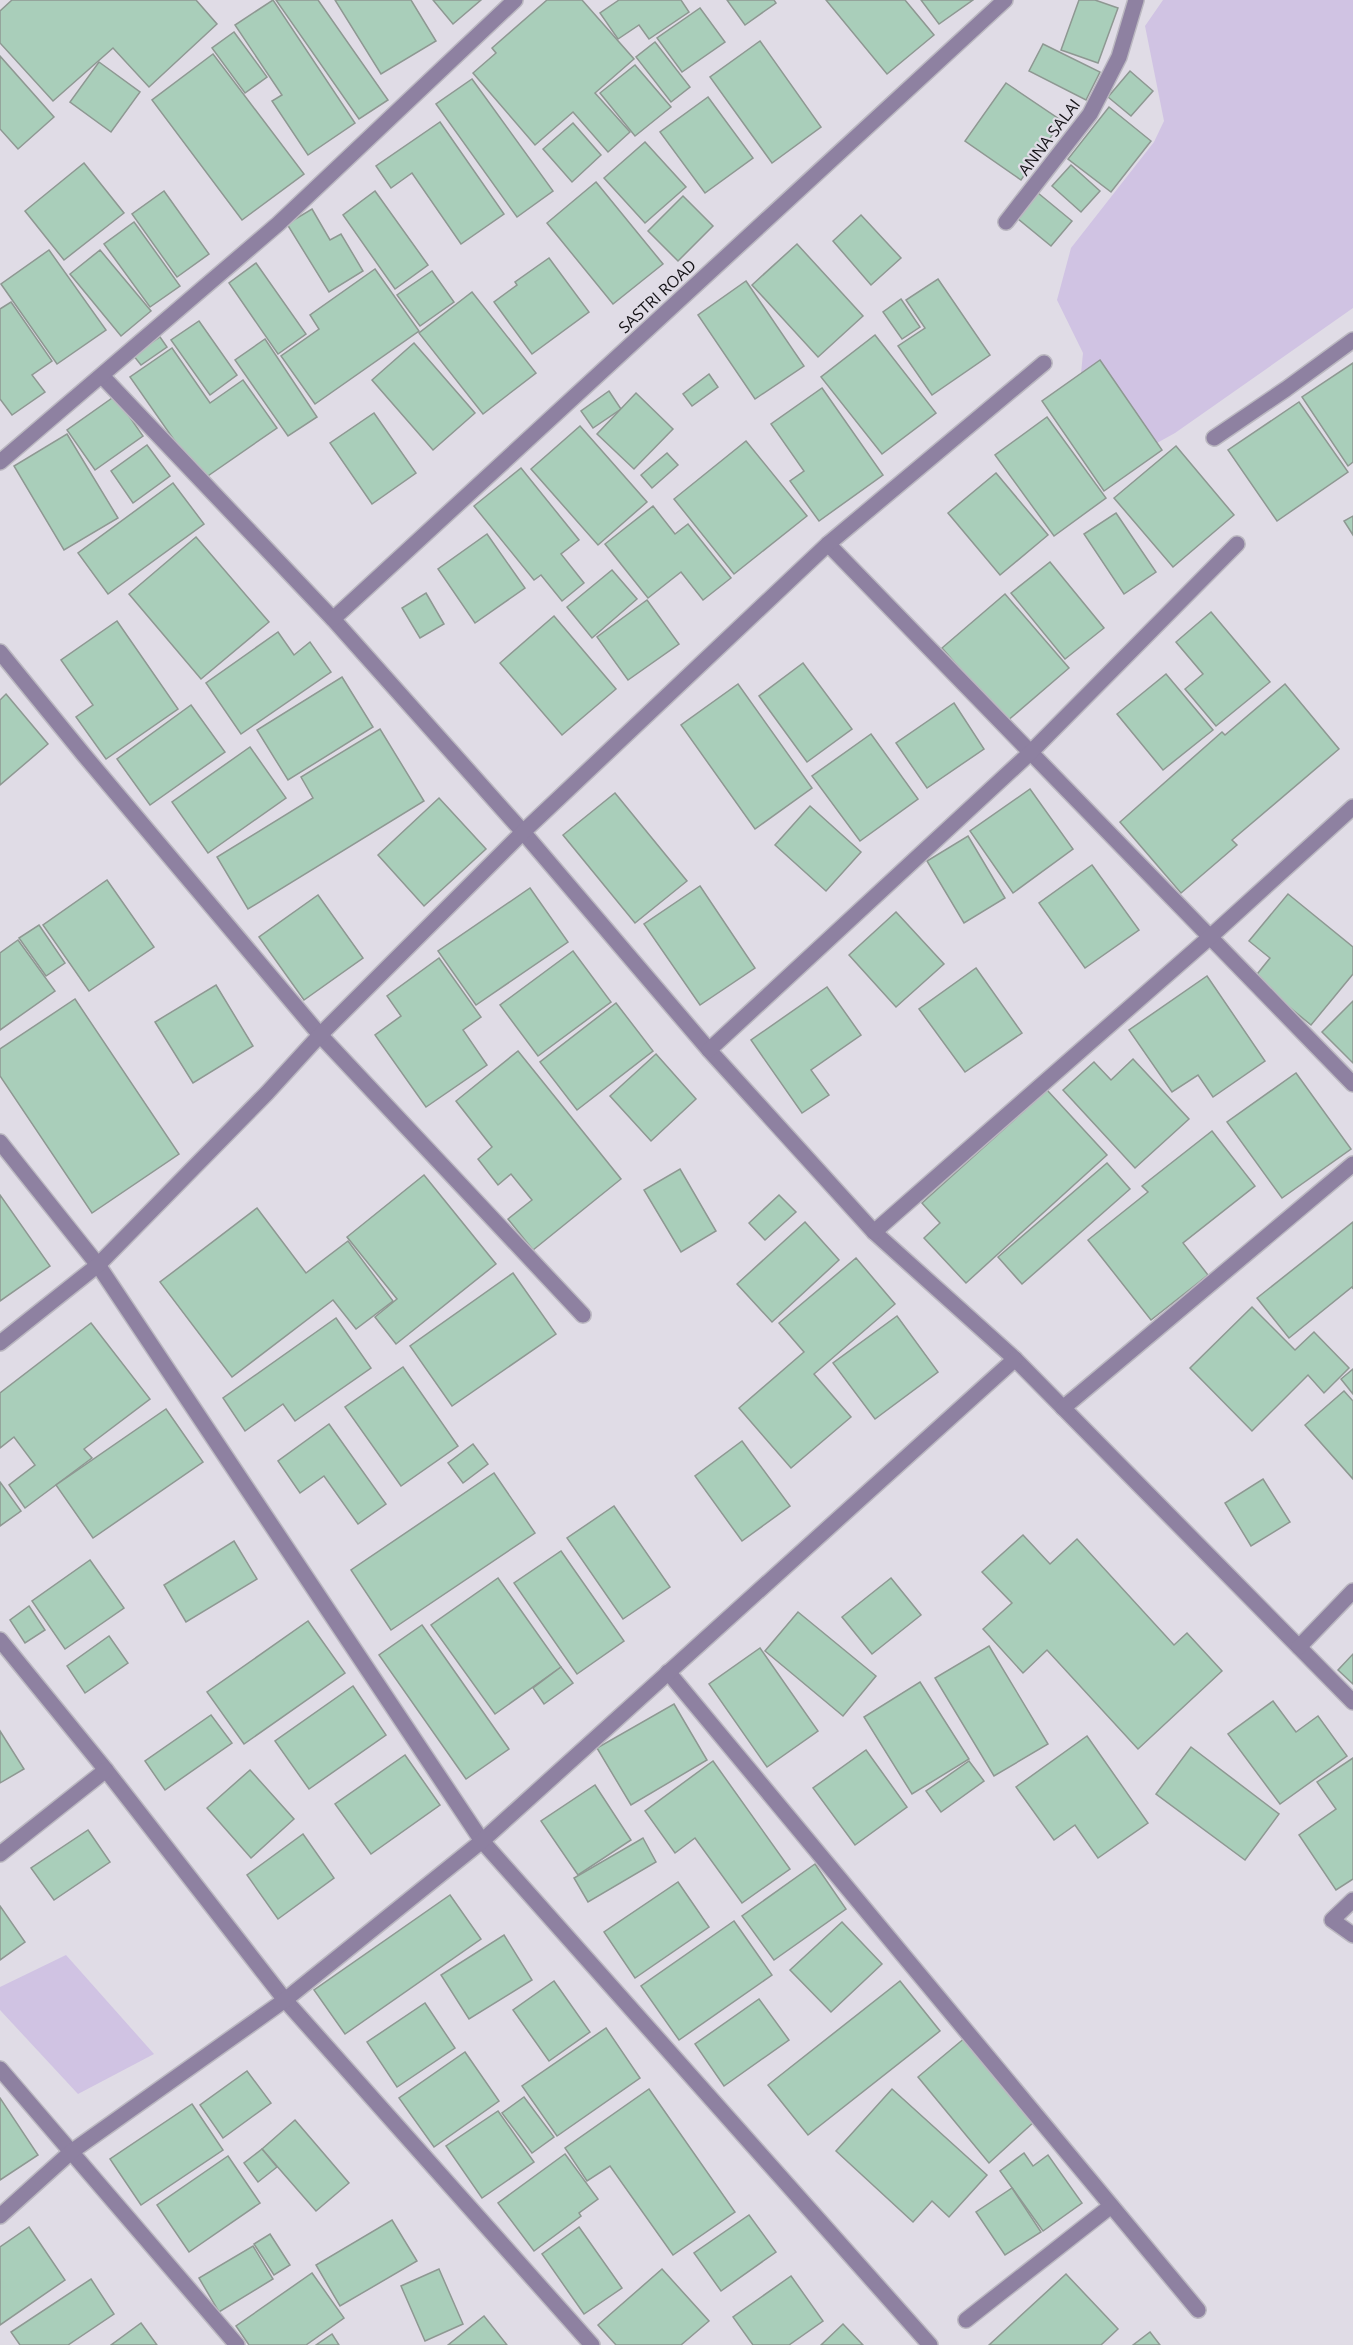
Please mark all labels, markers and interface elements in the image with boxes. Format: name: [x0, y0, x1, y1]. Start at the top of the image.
street label: ANNA SALAI: [1013, 94, 1085, 180]
street label: SASTRI ROAD: [613, 254, 701, 338]

